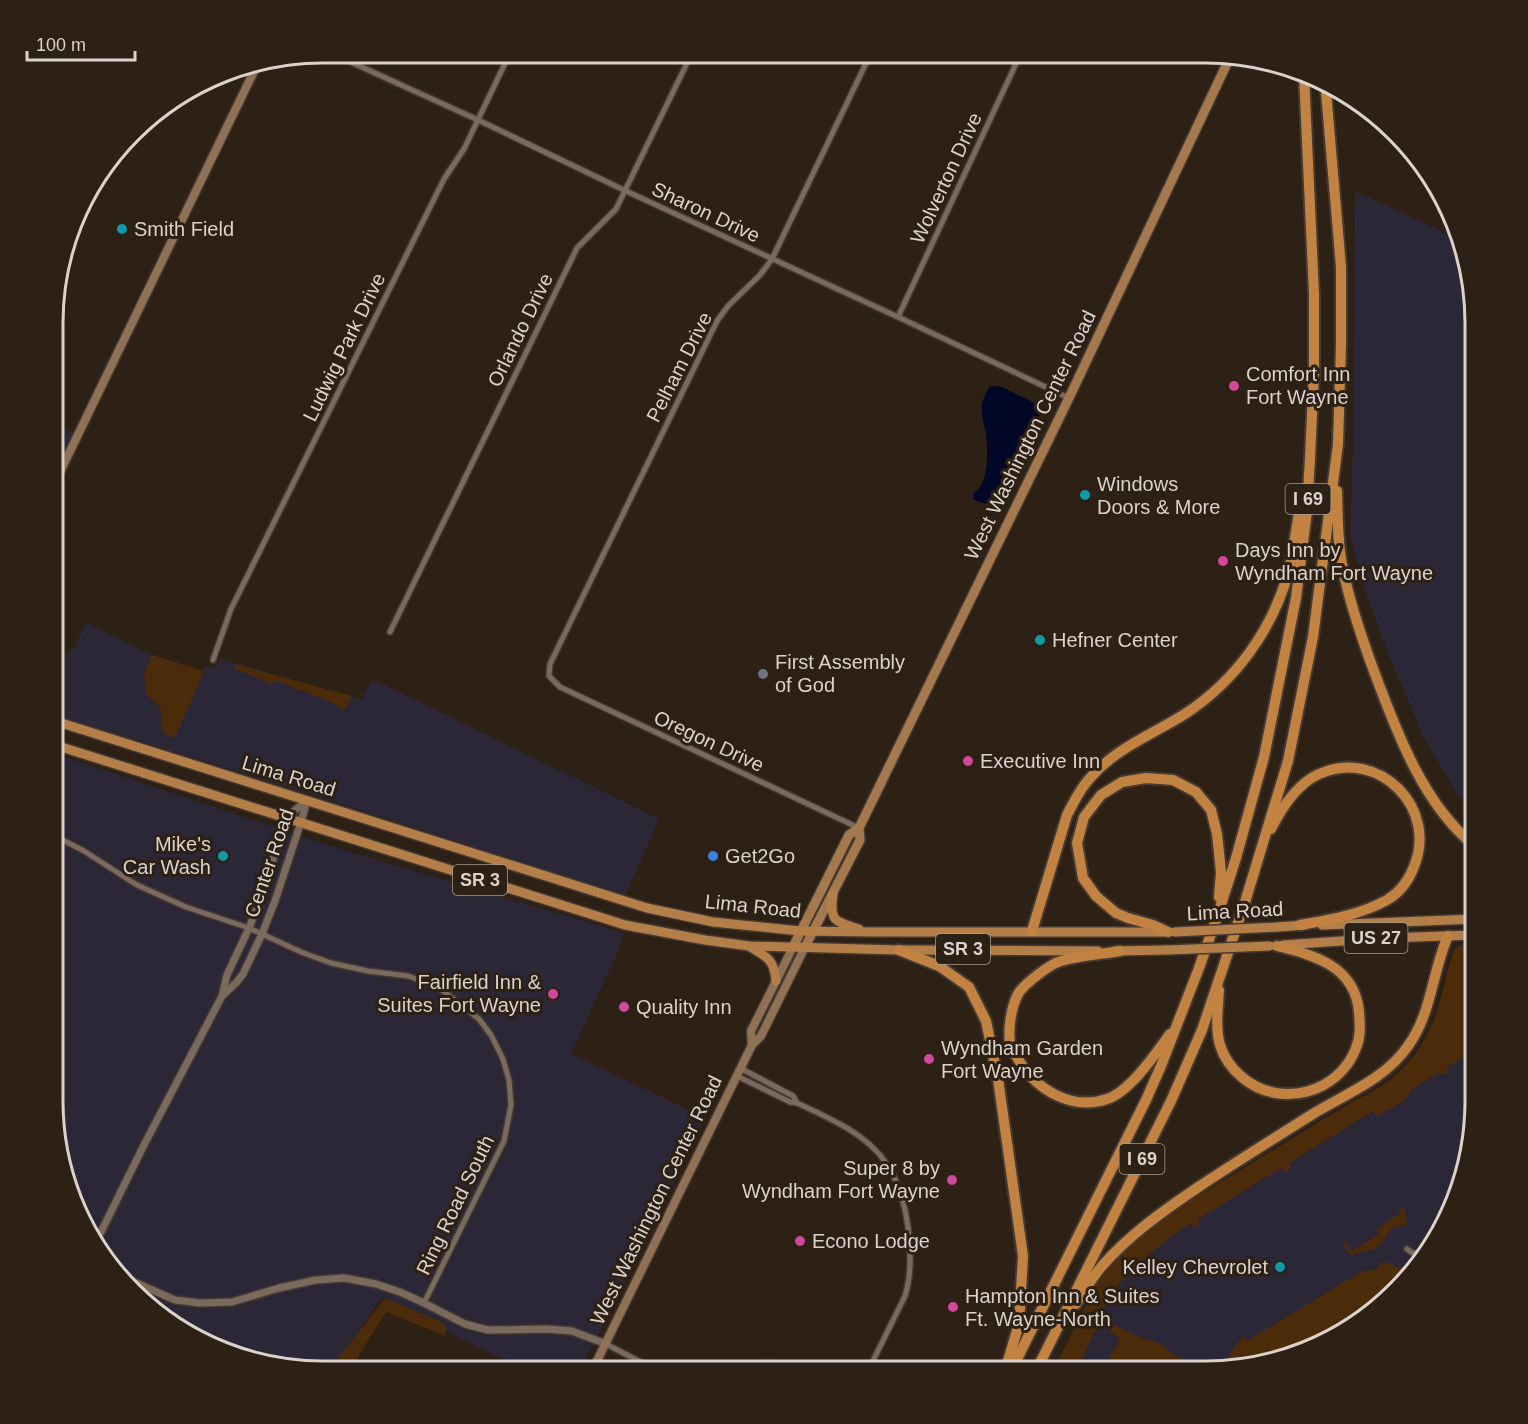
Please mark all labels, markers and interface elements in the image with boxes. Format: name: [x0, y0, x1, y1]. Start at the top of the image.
scale bar: [27, 24, 135, 62]
text: 100 m: [36, 35, 86, 55]
street label: Wolverton Drive: [906, 109, 986, 247]
street label: Sharon Drive: [648, 177, 764, 247]
place label: Smith Field: [134, 218, 234, 240]
marker: Smith Field: [115, 222, 129, 236]
street label: Ludwig Park Drive: [299, 269, 389, 425]
street label: Orlando Drive: [483, 270, 557, 390]
street label: West Washington Center Road: [960, 307, 1100, 563]
street label: Pelham Drive: [642, 309, 716, 425]
place label: Comfort Inn Fort Wayne: [1246, 363, 1350, 408]
marker: Comfort Inn Fort Wayne: [1227, 379, 1241, 393]
place label: Windows Doors & More: [1097, 473, 1220, 518]
road number: I 69: [1286, 484, 1330, 514]
marker: Windows Doors & More: [1078, 488, 1092, 502]
place label: Days Inn by Wyndham Fort Wayne: [1235, 539, 1433, 584]
marker: Days Inn by Wyndham Fort Wayne: [1216, 554, 1230, 568]
place label: Hefner Center: [1052, 629, 1178, 651]
marker: Hefner Center: [1033, 633, 1047, 647]
place label: First Assembly of God: [775, 651, 905, 696]
marker: First Assembly of God: [756, 667, 770, 681]
street label: Oregon Drive: [650, 706, 768, 776]
place label: Executive Inn: [980, 750, 1100, 772]
street label: Lima Road: [240, 751, 338, 801]
marker: Executive Inn: [961, 754, 975, 768]
street label: Center Road: [240, 806, 298, 920]
place label: Mike's Car Wash: [123, 833, 211, 878]
place label: Get2Go: [725, 845, 795, 867]
marker: Mike's Car Wash: [216, 849, 230, 863]
marker: Get2Go: [706, 849, 720, 863]
road number: SR 3: [453, 865, 507, 895]
street label: Lima Road: [704, 890, 802, 922]
street label: Lima Road: [1186, 897, 1284, 925]
road number: US 27: [1344, 923, 1408, 953]
road number: SR 3: [936, 934, 990, 964]
place label: Fairfield Inn & Suites Fort Wayne: [377, 971, 542, 1016]
marker: Fairfield Inn & Suites Fort Wayne: [546, 987, 560, 1001]
place label: Quality Inn: [636, 996, 732, 1018]
marker: Quality Inn: [617, 1000, 631, 1014]
place label: Wyndham Garden Fort Wayne: [941, 1037, 1103, 1082]
marker: Wyndham Garden Fort Wayne: [922, 1052, 936, 1066]
street label: West Washington Center Road: [586, 1072, 726, 1328]
street label: Ring Road South: [412, 1132, 498, 1278]
road number: I 69: [1120, 1144, 1164, 1174]
place label: Super 8 by Wyndham Fort Wayne: [742, 1157, 940, 1202]
marker: Super 8 by Wyndham Fort Wayne: [945, 1173, 959, 1187]
place label: Econo Lodge: [812, 1230, 930, 1252]
marker: Econo Lodge: [793, 1234, 807, 1248]
place label: Kelley Chevrolet: [1122, 1256, 1268, 1278]
marker: Kelley Chevrolet: [1273, 1260, 1287, 1274]
place label: Hampton Inn & Suites Ft. Wayne-North: [965, 1285, 1160, 1330]
marker: Hampton Inn & Suites Ft. Wayne-North: [946, 1300, 960, 1314]

